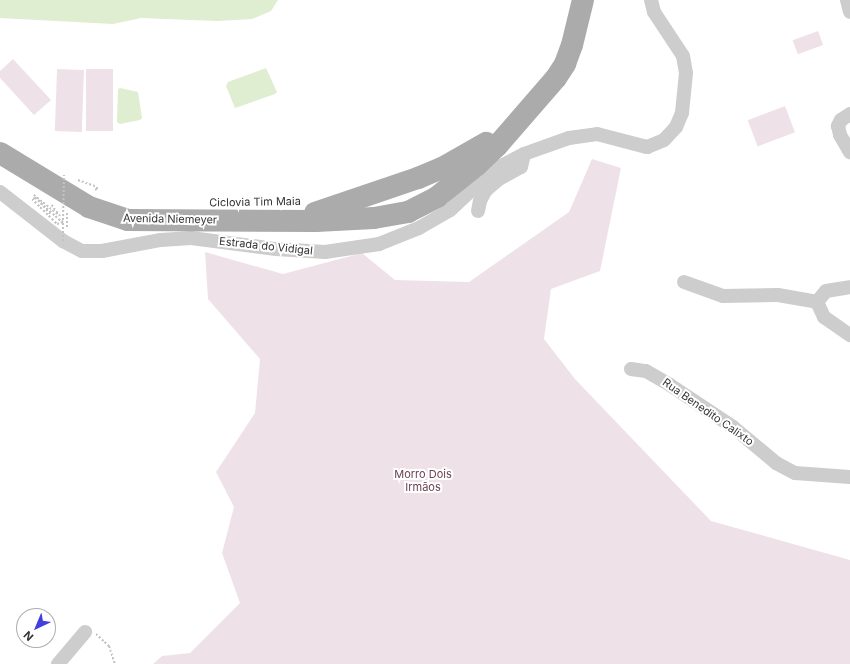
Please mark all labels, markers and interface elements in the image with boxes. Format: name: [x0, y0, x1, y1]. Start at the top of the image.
street label: Ciclovia Tim Maia: [209, 195, 301, 209]
street label: Avenida Niemeyer: [123, 212, 217, 226]
street label: Estrada do Vidigal: [219, 235, 313, 257]
street label: Rua Benedito Calixto: [660, 376, 756, 448]
park label: Morro Dois Irmãos: [394, 468, 452, 494]
north arrow: [16, 608, 56, 648]
text: N: [20, 628, 36, 644]

